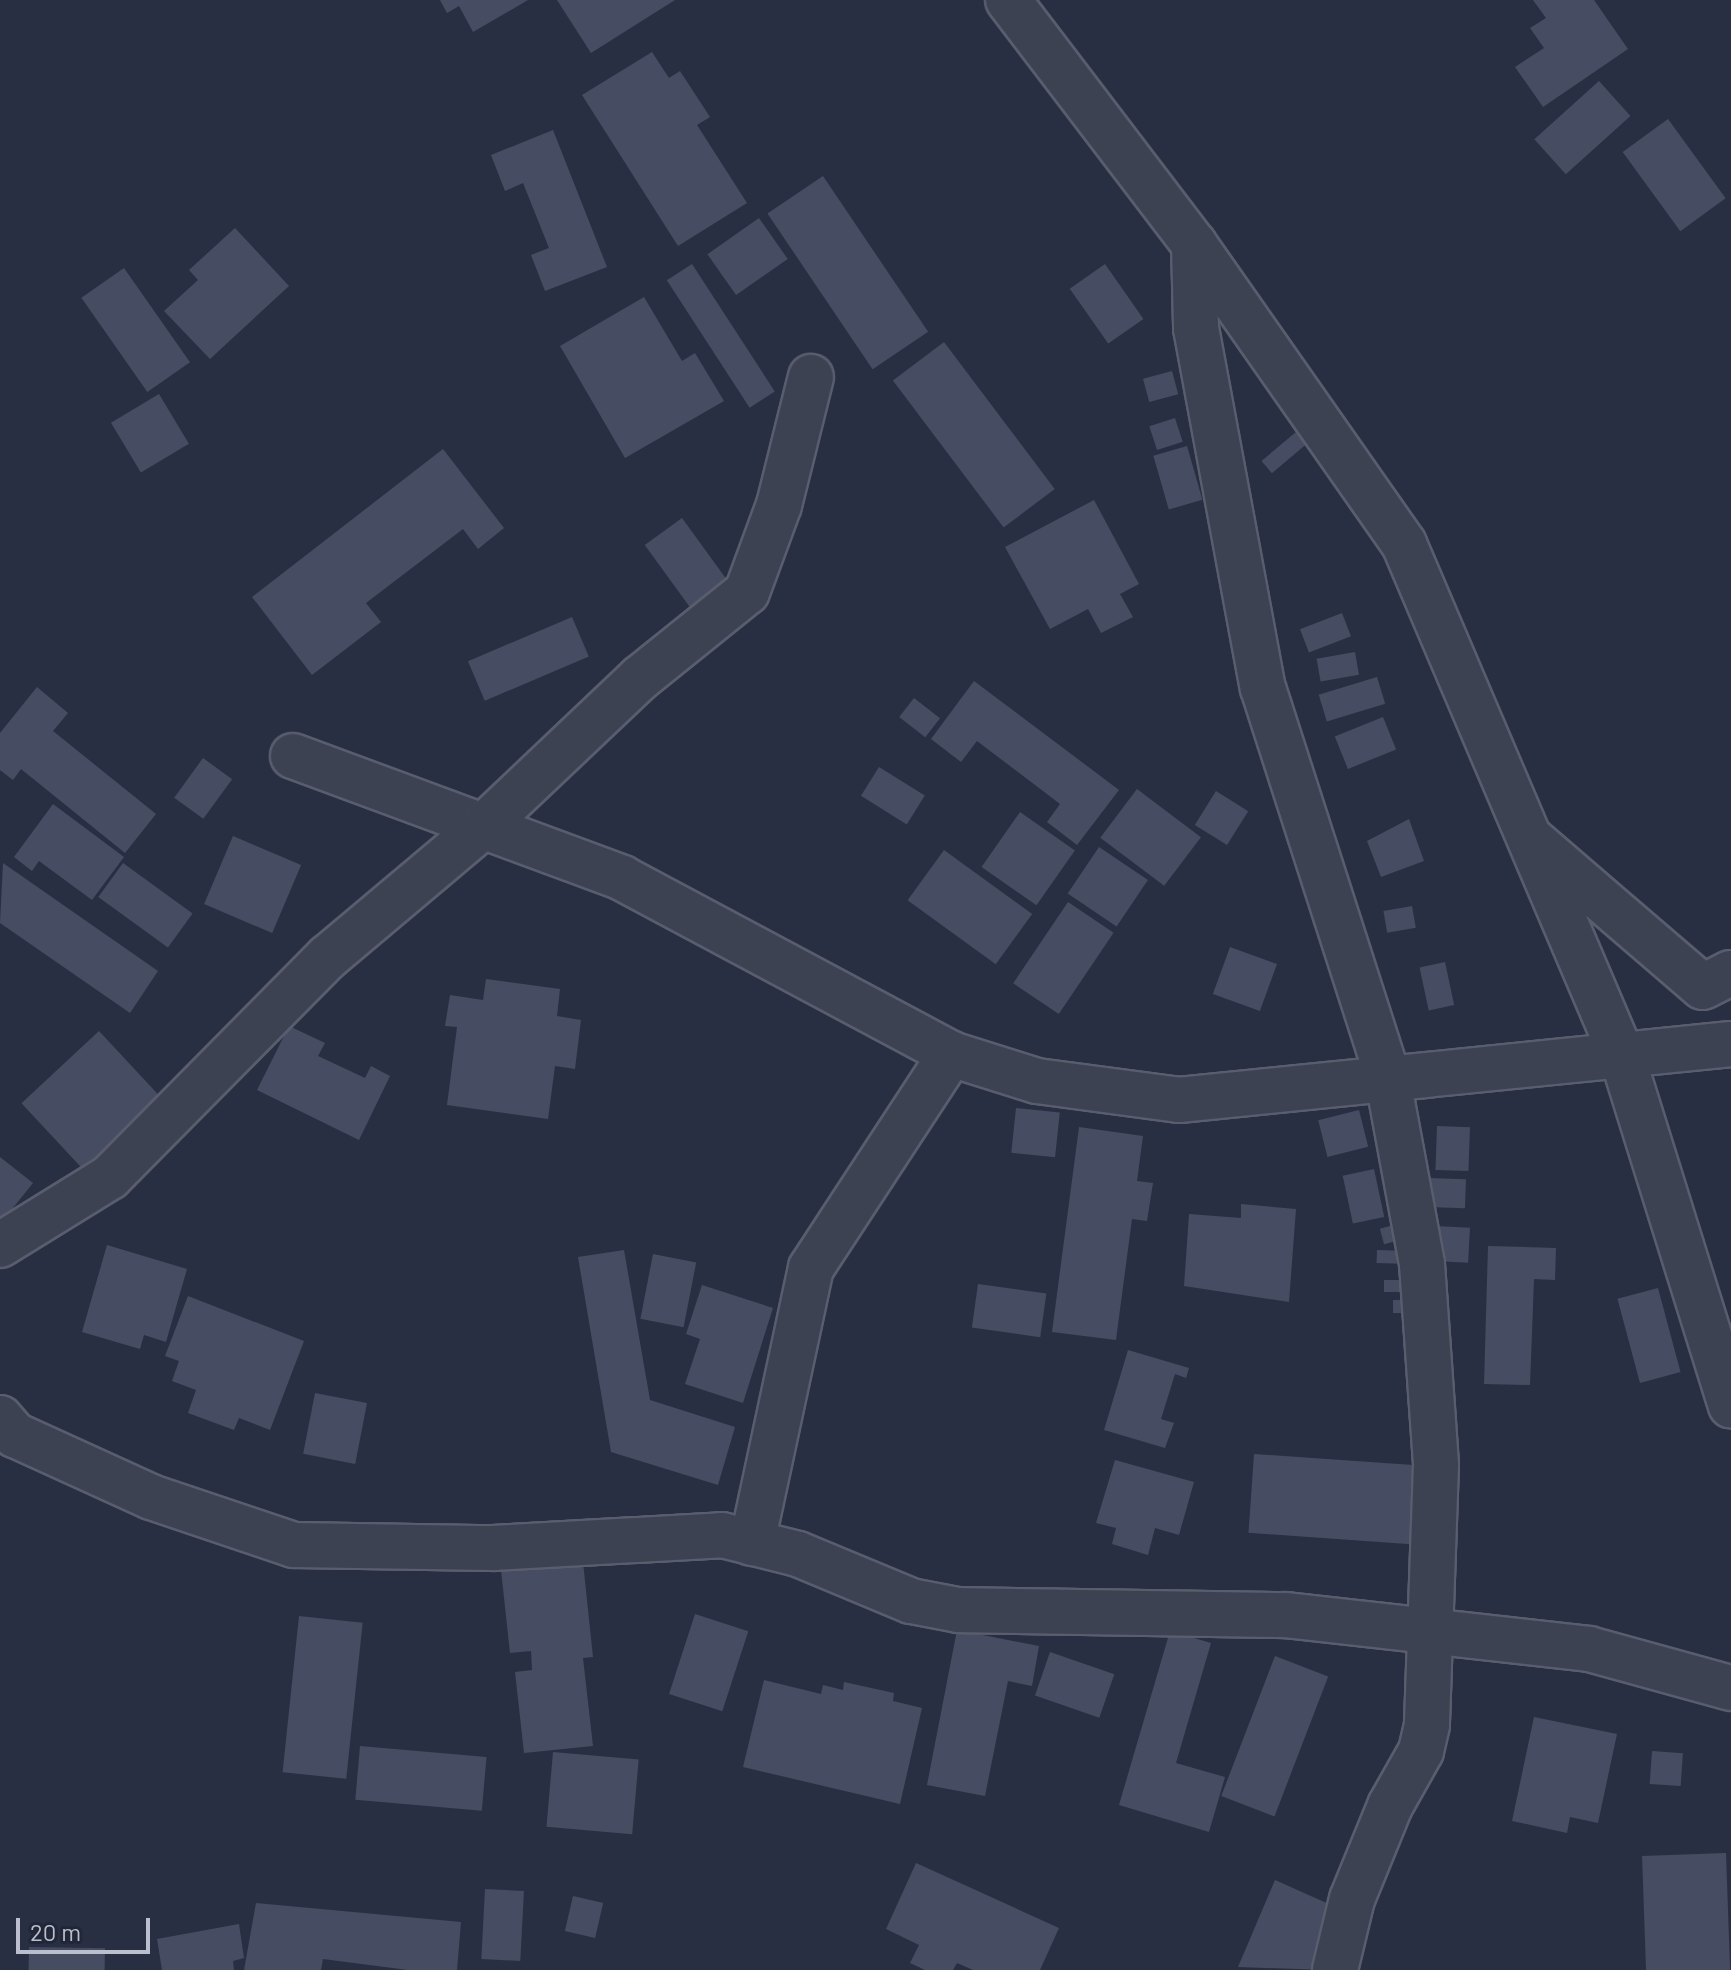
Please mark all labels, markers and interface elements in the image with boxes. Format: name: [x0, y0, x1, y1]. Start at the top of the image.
scale bar: [20, 1902, 154, 1952]
text: 20 m: [30, 1917, 81, 1946]

